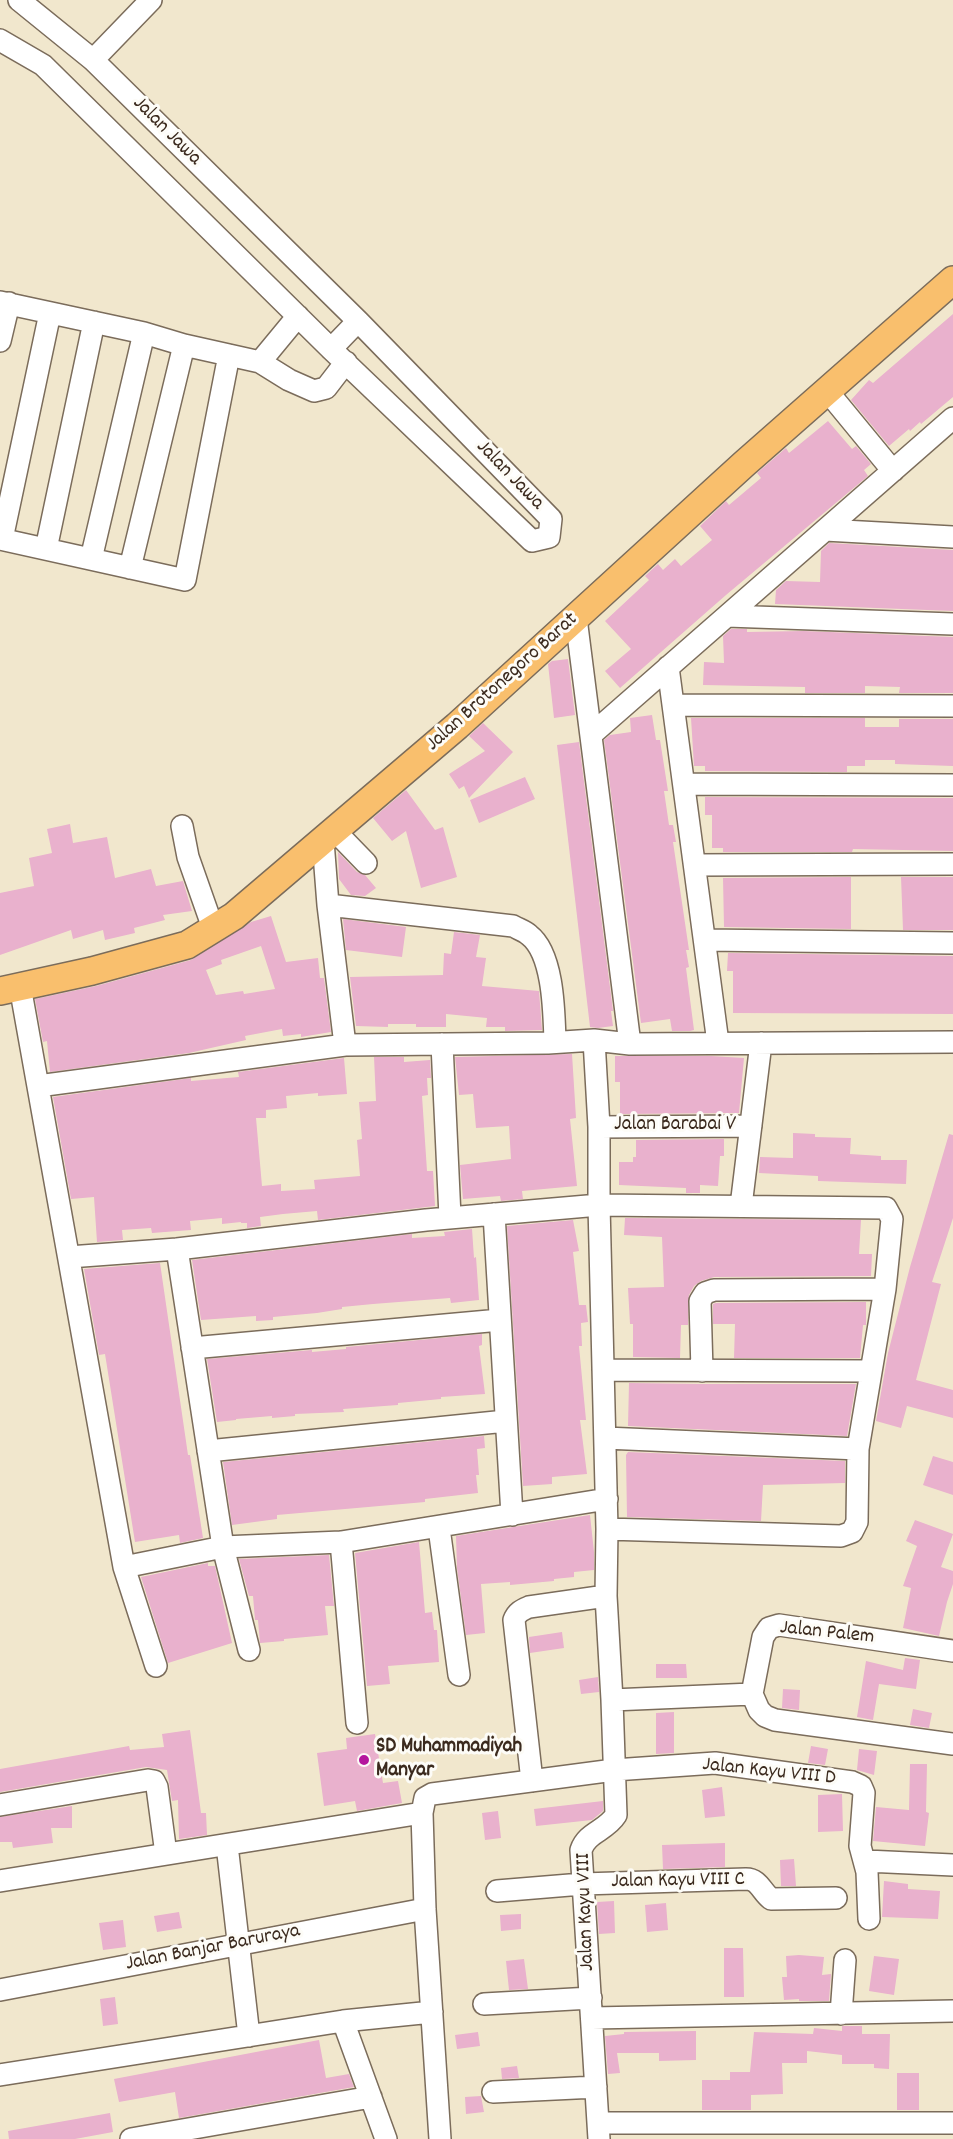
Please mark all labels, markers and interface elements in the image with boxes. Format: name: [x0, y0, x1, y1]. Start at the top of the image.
street label: Jalan Jawa: [126, 92, 206, 172]
street label: Jalan Jawa: [469, 436, 549, 516]
street label: Jalan Brotonegoro Barat: [422, 608, 584, 758]
street label: Jalan Barabai V: [614, 1113, 736, 1139]
street label: Jalan Palem: [778, 1617, 876, 1651]
place label: SD Muhammadiyah Manyar: [376, 1735, 522, 1785]
marker: SD Muhammadiyah Manyar: [357, 1753, 371, 1767]
street label: Jalan Kayu VIII D: [701, 1753, 837, 1793]
street label: Jalan Kayu VIII: [572, 1852, 602, 1972]
street label: Jalan Kayu VIII C: [611, 1868, 745, 1896]
street label: Jalan Banjar Baruraya: [124, 1920, 302, 1978]

